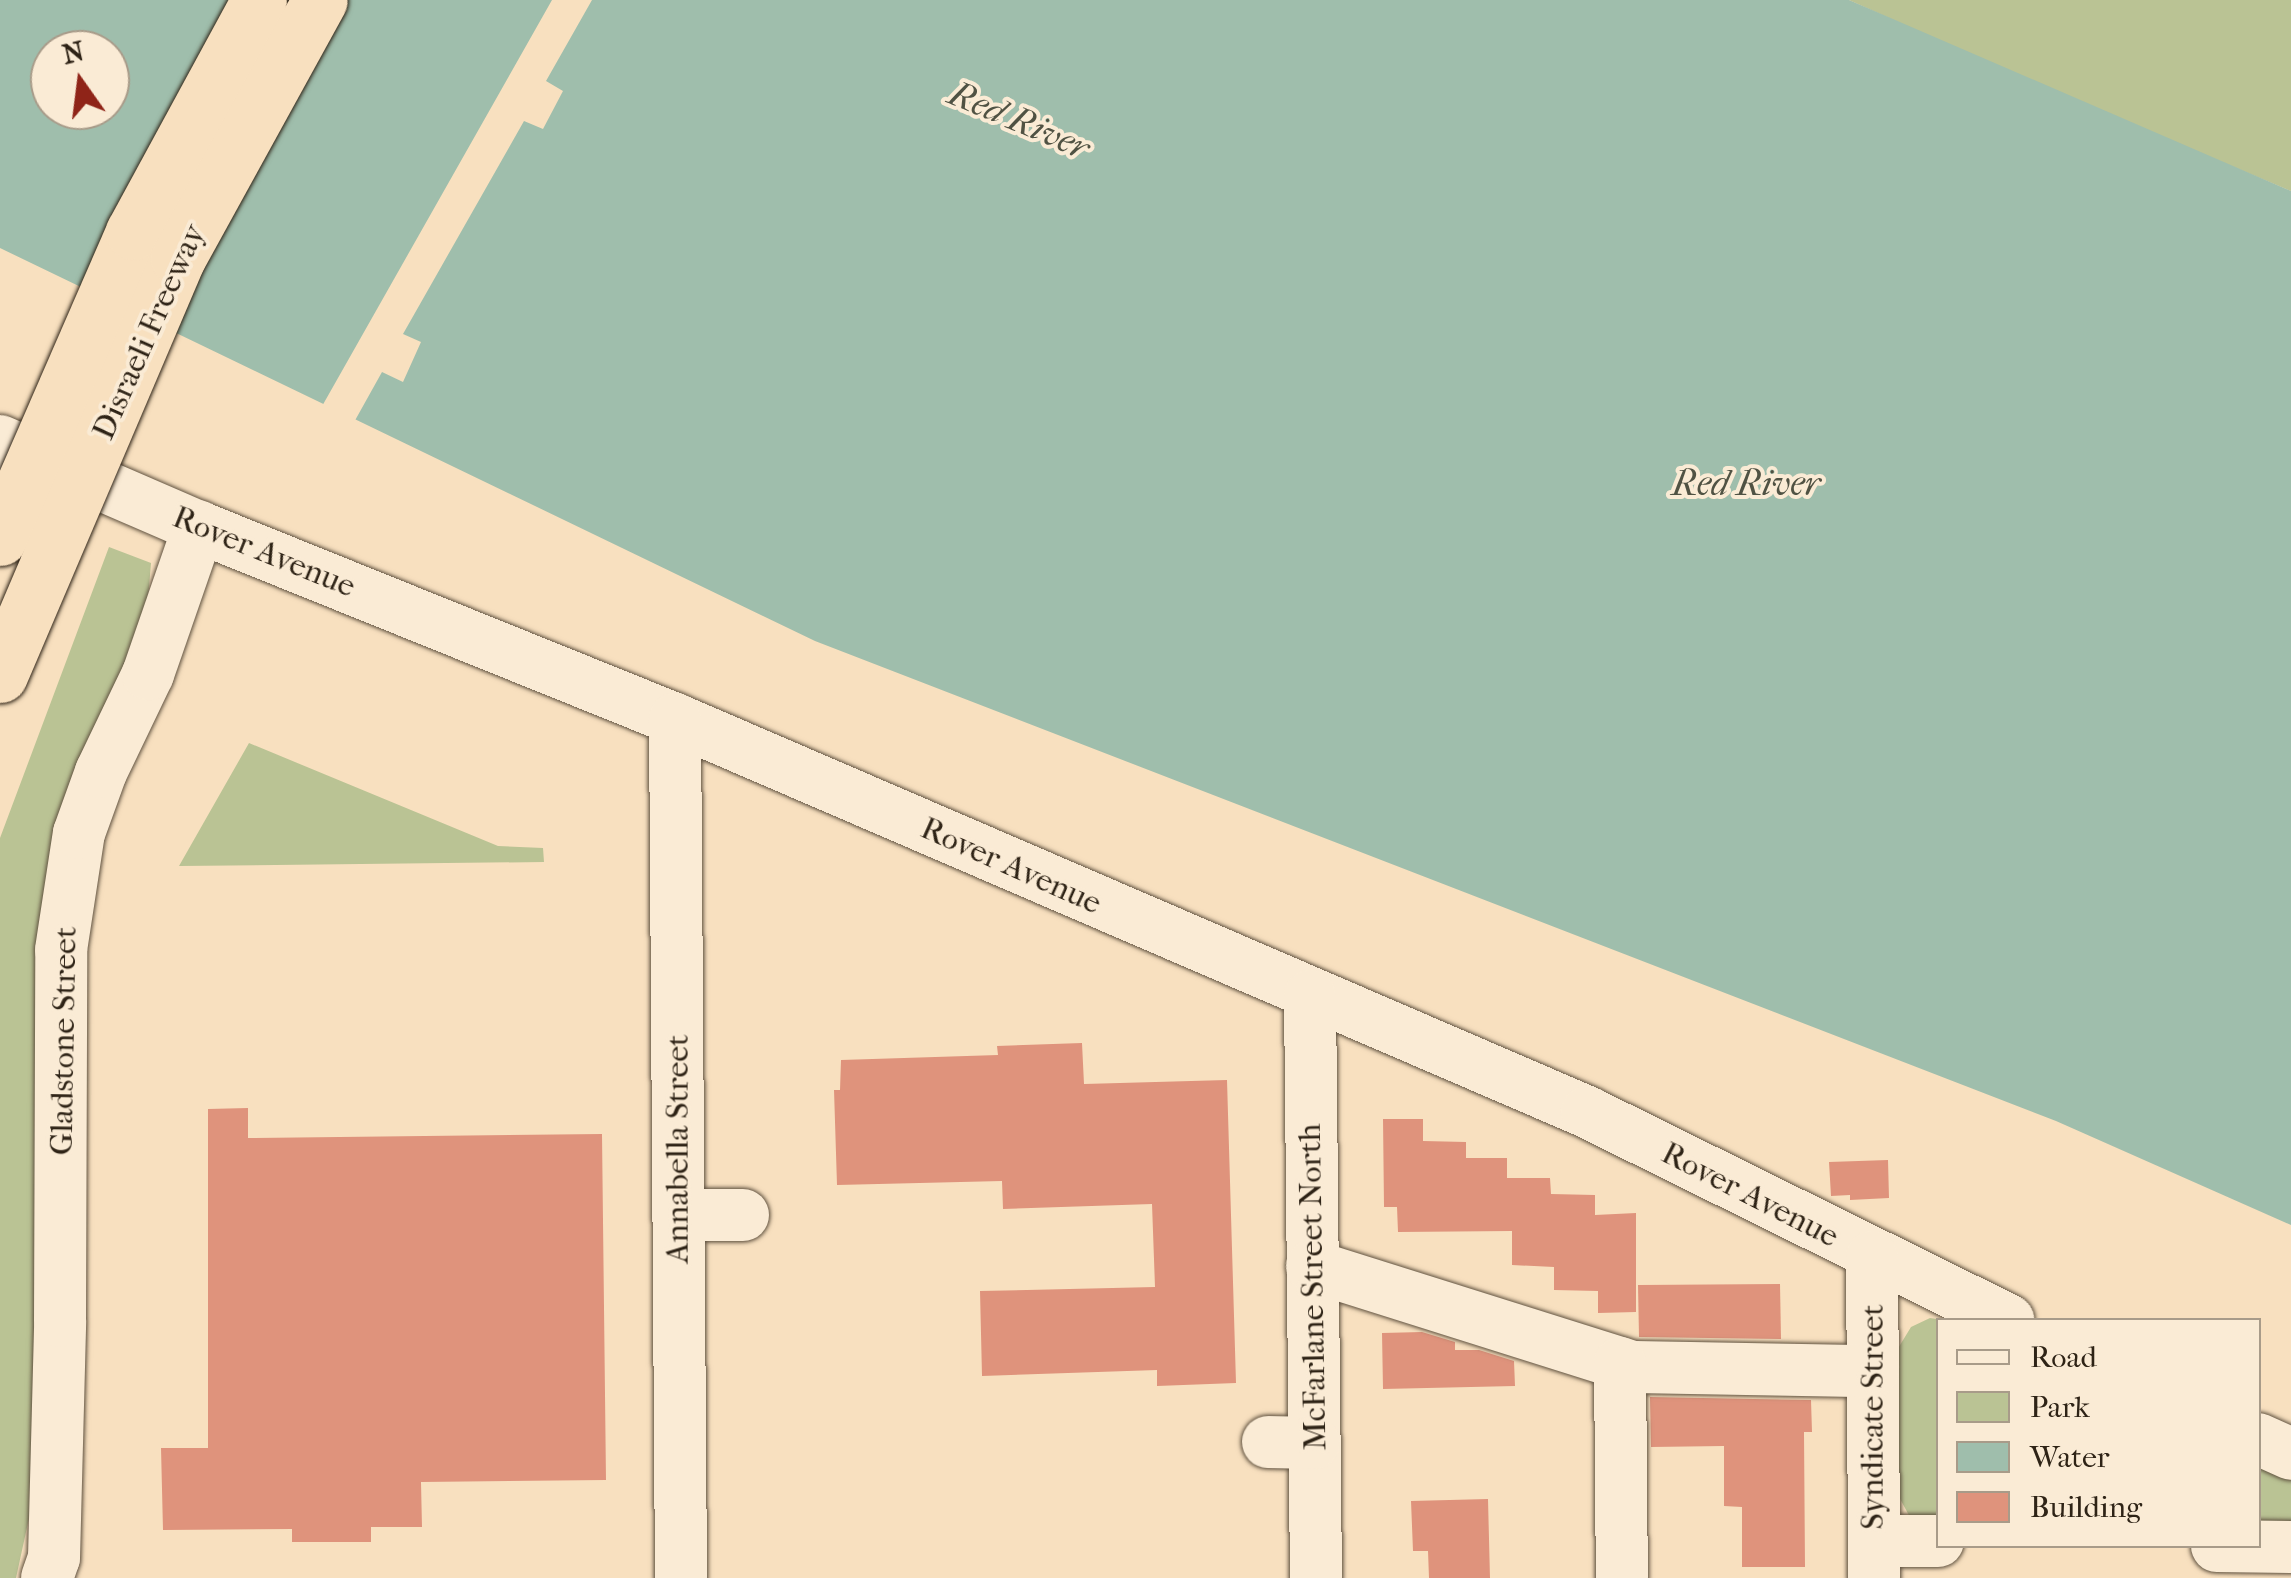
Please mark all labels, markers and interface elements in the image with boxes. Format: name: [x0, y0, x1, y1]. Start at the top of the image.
north arrow: [30, 30, 130, 130]
text: N: [59, 34, 87, 71]
water label: Red River: [943, 73, 1095, 169]
street label: Disraeli Freeway: [84, 218, 214, 446]
water label: Red River: [1672, 463, 1820, 505]
street label: Rover Avenue: [167, 498, 361, 606]
street label: Rover Avenue: [915, 809, 1107, 923]
street label: Gladstone Street: [43, 926, 85, 1156]
street label: Annabella Street: [659, 1035, 697, 1263]
street label: McFarlane Street North: [1291, 1123, 1335, 1451]
street label: Rover Avenue: [1655, 1134, 1845, 1256]
street label: Syndicate Street: [1854, 1304, 1892, 1530]
legend: [1936, 1318, 2261, 1548]
text: Road: [2030, 1340, 2097, 1375]
text: Park: [2030, 1390, 2090, 1425]
text: Water: [2030, 1440, 2110, 1475]
text: Building: [2030, 1490, 2142, 1525]

